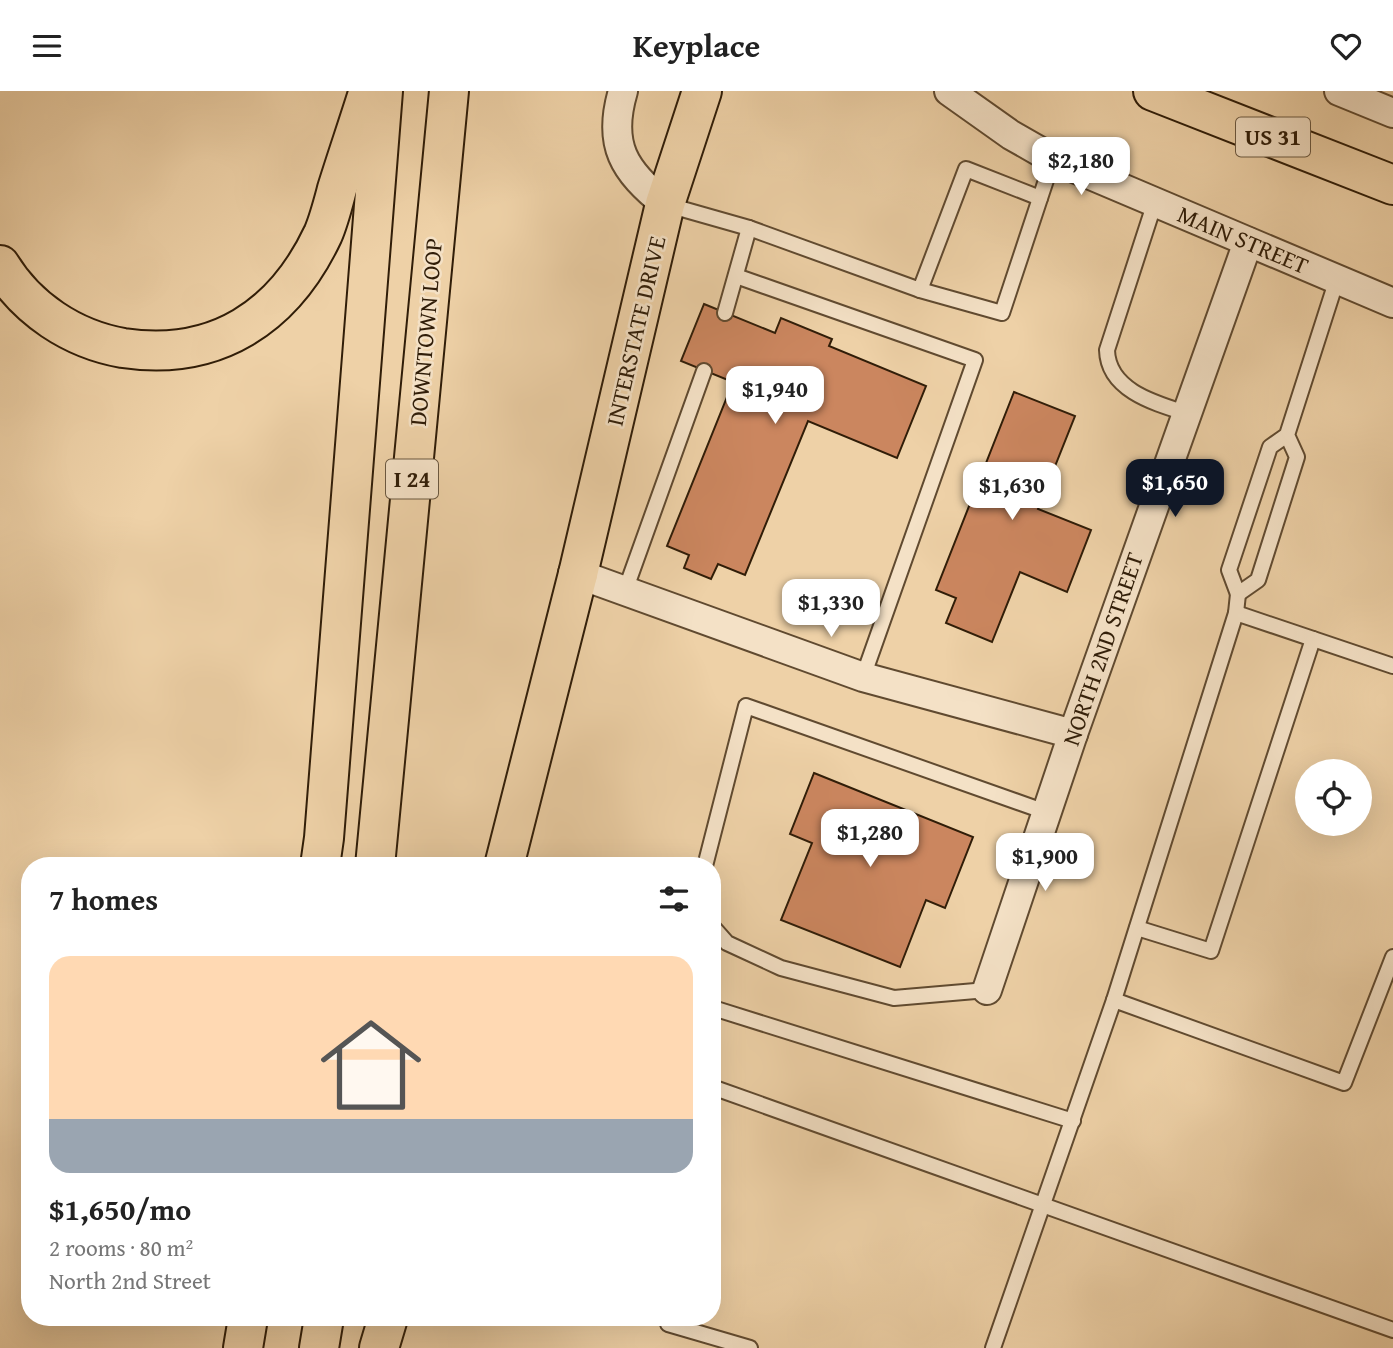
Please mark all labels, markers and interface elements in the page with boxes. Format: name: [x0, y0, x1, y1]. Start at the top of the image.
text: Keyplace: [633, 22, 760, 69]
icon: menu: [28, 27, 66, 65]
icon: heart: [1327, 27, 1365, 65]
road number: US 31: [1236, 117, 1310, 157]
pin: $2,180: [1024, 137, 1138, 197]
text: $2,180: [1048, 143, 1114, 176]
street label: MAIN STREET: [1172, 196, 1314, 283]
street label: INTERSTATE DRIVE: [597, 232, 674, 429]
street label: DOWNTOWN LOOP: [400, 237, 451, 427]
pin: $1,940: [718, 367, 832, 426]
text: $1,940: [742, 372, 808, 405]
road number: I 24: [386, 459, 438, 499]
pin: $1,650: [1118, 459, 1232, 519]
pin: $1,630: [955, 463, 1069, 522]
text: $1,650: [1142, 465, 1208, 498]
text: $1,630: [979, 468, 1045, 501]
street label: NORTH 2ND STREET: [1053, 548, 1152, 750]
pin: $1,330: [774, 580, 888, 639]
text: $1,330: [798, 585, 864, 618]
map controls: [1295, 759, 1372, 836]
button: locate: [1295, 759, 1372, 836]
pin: $1,280: [813, 809, 927, 869]
text: $1,280: [837, 815, 903, 848]
pin: $1,900: [988, 833, 1102, 893]
text: $1,900: [1012, 839, 1078, 872]
text: 7 homes: [49, 877, 158, 921]
icon: filters: [655, 880, 693, 918]
icon: home: [308, 1002, 434, 1128]
text: $1,650/mo: [49, 1187, 191, 1231]
text: 2 rooms · 80 m²: [49, 1231, 193, 1264]
text: North 2nd Street: [49, 1264, 211, 1297]

